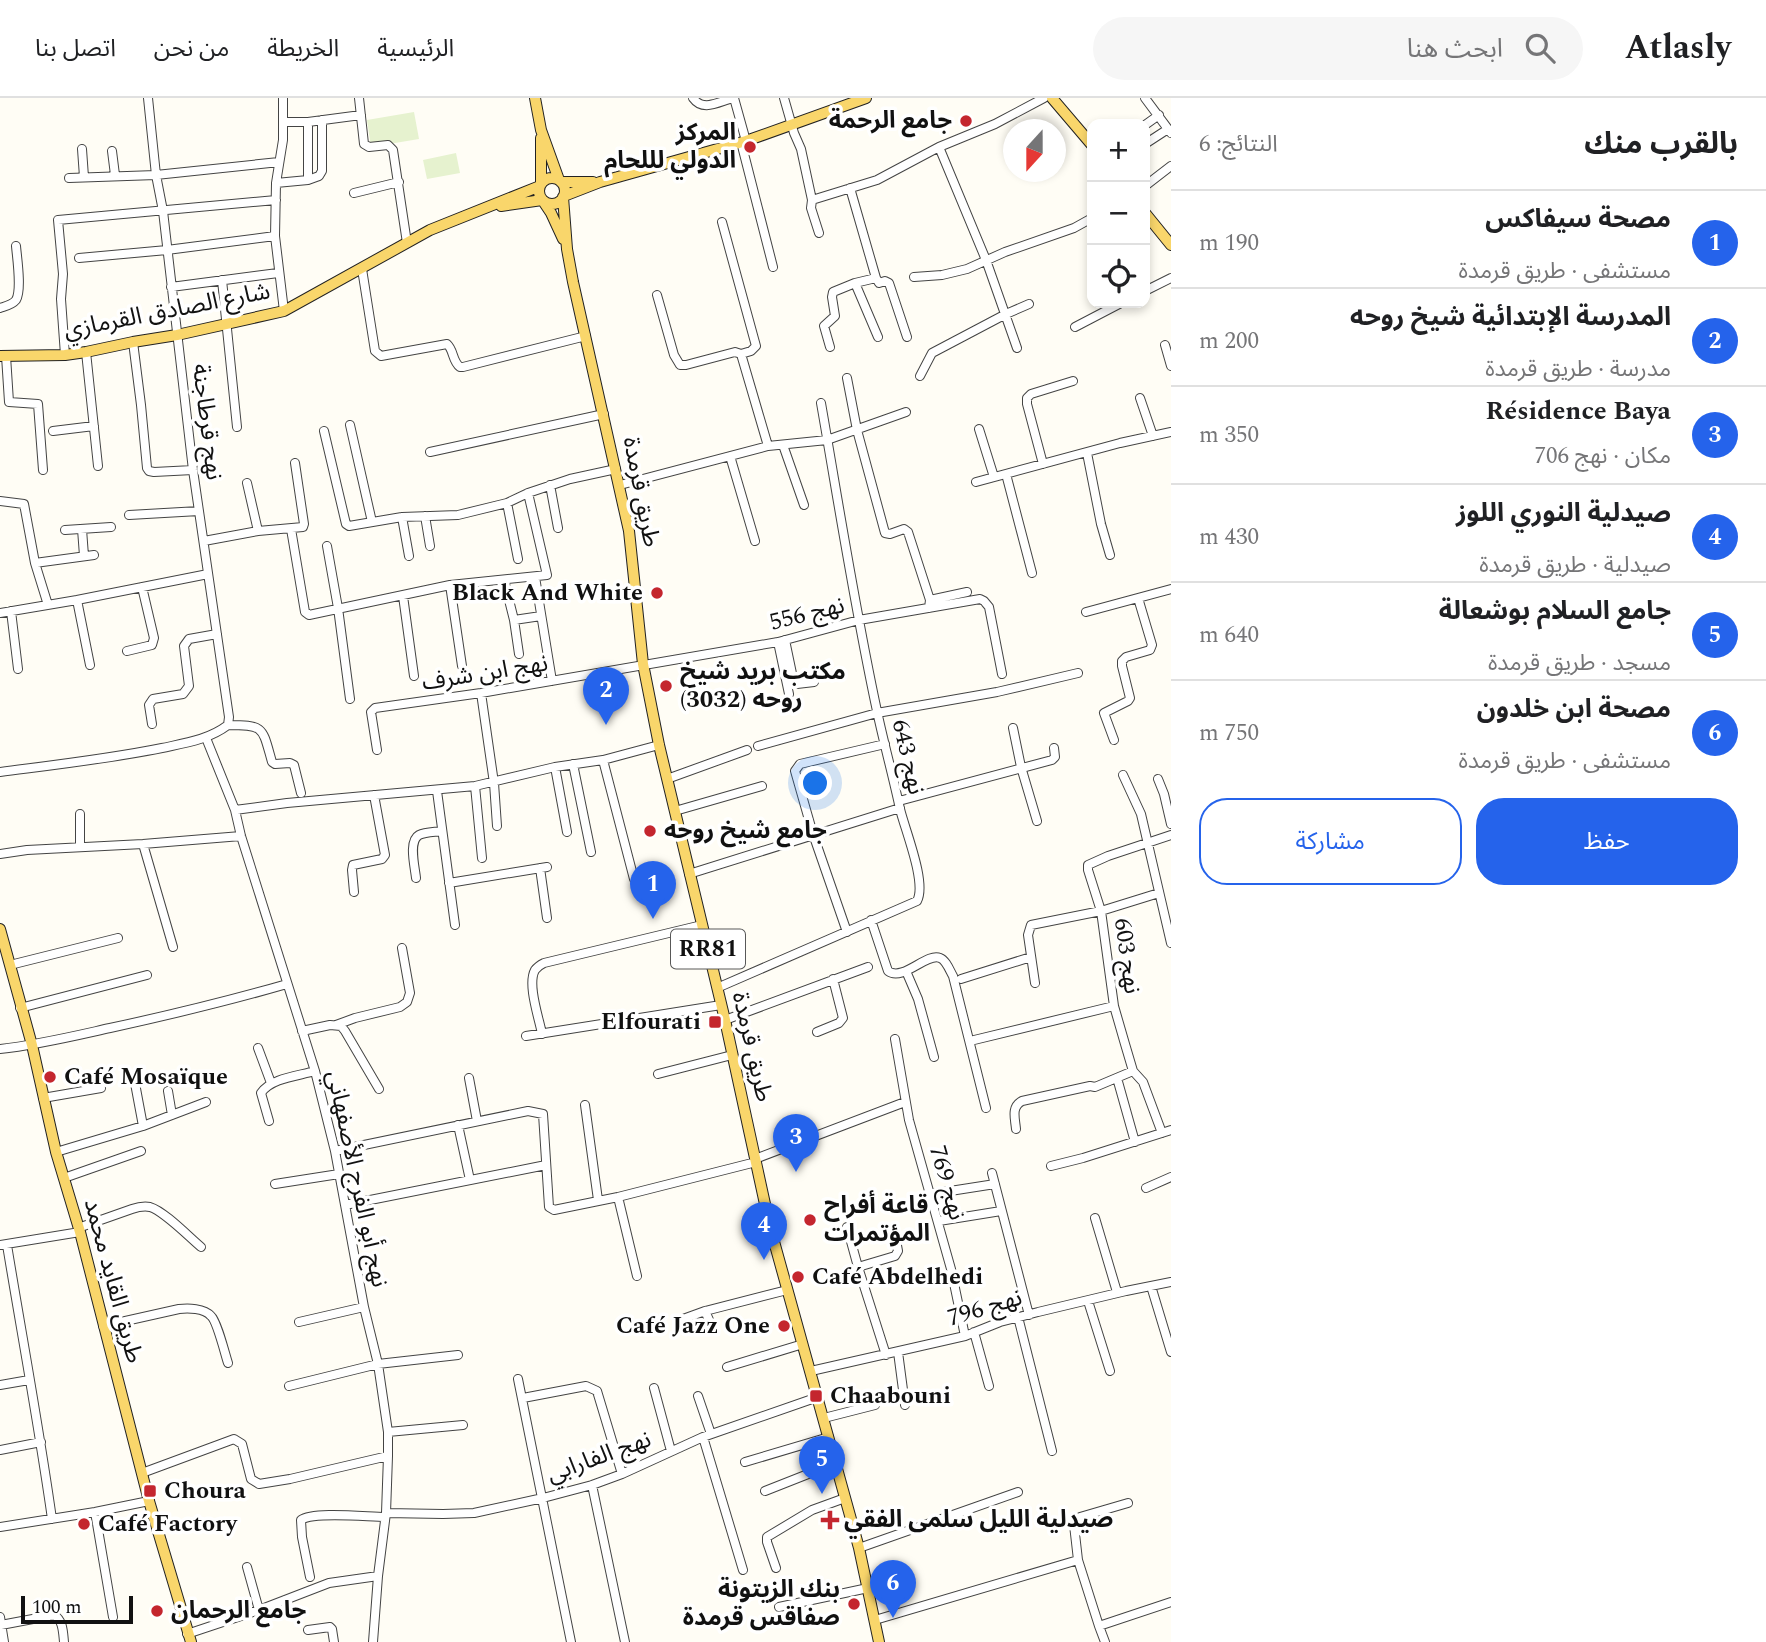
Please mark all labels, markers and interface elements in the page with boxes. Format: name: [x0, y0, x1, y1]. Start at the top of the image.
search box: [1093, 17, 1583, 80]
text: Atlasly: [1625, 23, 1731, 73]
text: ابحث هنا: [1407, 29, 1503, 69]
icon: search: [1521, 29, 1559, 67]
text: اتصل بنا: [35, 31, 116, 67]
text: من نحن: [154, 31, 229, 67]
text: الخريطة: [267, 31, 339, 67]
text: الرئيسية: [377, 31, 454, 67]
place label: جامع الرحمة: [829, 103, 952, 139]
marker: جامع الرحمة: [958, 113, 974, 129]
place label: المركز الدولي لللحام: [604, 115, 736, 180]
north arrow: [1003, 119, 1066, 182]
map controls: [1087, 119, 1150, 308]
button: +: [1087, 119, 1150, 182]
text: بالقرب منك: [1584, 121, 1738, 167]
text: النتائج: 6: [1199, 127, 1278, 162]
marker: المركز الدولي لللحام: [742, 139, 758, 155]
button: −: [1087, 182, 1150, 245]
text: مصحة سيفاكس: [1485, 199, 1671, 239]
text: 190 m: [1199, 226, 1259, 261]
text: 1: [1709, 226, 1721, 261]
button: locate: [1087, 245, 1150, 308]
text: مستشفى · طريق قرمدة: [1458, 254, 1671, 289]
street label: شارع الصادق القرمازي: [61, 273, 273, 349]
text: المدرسة الإبتدائية شيخ روحه: [1350, 297, 1671, 337]
text: 200 m: [1199, 324, 1259, 359]
text: 2: [1709, 324, 1721, 359]
text: مدرسة · طريق قرمدة: [1485, 352, 1671, 387]
street label: نهج قرطاجنة: [182, 362, 232, 482]
text: Résidence Baya: [1486, 391, 1671, 431]
text: 350 m: [1199, 418, 1259, 453]
text: 3: [1709, 418, 1721, 453]
street label: طريق قرمدة: [613, 434, 669, 550]
text: مكان · نهج 706: [1535, 439, 1671, 474]
text: صيدلية النوري اللوز: [1456, 493, 1671, 533]
text: 430 m: [1199, 520, 1259, 555]
text: 4: [1709, 520, 1721, 555]
text: صيدلية · طريق قرمدة: [1479, 548, 1671, 583]
place label: Black And White: [452, 575, 643, 611]
marker: Black And White: [649, 585, 665, 601]
street label: نهج 556: [766, 587, 848, 641]
text: جامع السلام بوشعالة: [1439, 591, 1671, 631]
text: 640 m: [1199, 618, 1259, 653]
text: 5: [1709, 618, 1721, 653]
street label: نهج ابن شرف: [419, 645, 551, 701]
text: مسجد · طريق قرمدة: [1488, 646, 1671, 681]
place label: مكتب بريد شيخ روحه (3032): [680, 654, 846, 718]
pin: 2: [583, 667, 629, 725]
marker: مكتب بريد شيخ روحه (3032): [658, 678, 674, 694]
text: مصحة ابن خلدون: [1477, 689, 1671, 729]
street label: نهج 643: [882, 716, 934, 798]
text: 750 m: [1199, 716, 1259, 751]
text: 6: [1709, 716, 1721, 751]
text: مستشفى · طريق قرمدة: [1458, 744, 1671, 779]
your location: [798, 766, 832, 800]
button: مشاركة: [1199, 798, 1462, 885]
button: حفظ: [1476, 798, 1738, 885]
place label: جامع شيخ روحه: [664, 813, 827, 849]
marker: جامع شيخ روحه: [642, 823, 658, 839]
pin: 1: [630, 861, 676, 919]
street label: نهج 603: [1104, 916, 1150, 996]
road number: RR81: [671, 930, 745, 968]
street label: طريق قرمدة: [722, 988, 782, 1106]
place label: Elfourati: [601, 1004, 701, 1040]
marker: Elfourati: [707, 1014, 723, 1030]
place label: Café Mosaïque: [64, 1059, 228, 1095]
street label: نهج أبو الفرج الأصفهاني: [316, 1067, 398, 1291]
marker: Café Mosaïque: [42, 1069, 58, 1085]
pin: 3: [773, 1114, 819, 1172]
street label: نهج 769: [919, 1141, 975, 1225]
place label: قاعة أفراح المؤتمرات: [824, 1188, 930, 1252]
street label: طريق القايد محمد: [74, 1195, 152, 1367]
pin: 4: [741, 1202, 787, 1260]
marker: قاعة أفراح المؤتمرات: [802, 1212, 818, 1228]
place label: Café Abdelhedi: [812, 1259, 983, 1295]
marker: Café Abdelhedi: [790, 1269, 806, 1285]
street label: نهج 796: [943, 1280, 1027, 1336]
place label: Café Jazz One: [616, 1308, 770, 1344]
marker: Café Jazz One: [776, 1318, 792, 1334]
place label: Chaabouni: [830, 1378, 951, 1414]
marker: Chaabouni: [808, 1388, 824, 1404]
street label: نهج الفارابي: [542, 1421, 656, 1493]
pin: 5: [799, 1436, 845, 1494]
place label: Choura: [164, 1473, 246, 1509]
marker: Choura: [142, 1483, 158, 1499]
place label: صيدلية الليل سلمى الفقي: [844, 1502, 1113, 1539]
place label: Café Factory: [98, 1506, 239, 1542]
marker: صيدلية الليل سلمى الفقي: [822, 1512, 838, 1528]
marker: Café Factory: [76, 1516, 92, 1532]
pin: 6: [870, 1560, 916, 1618]
place label: بنك الزيتونة صفاقس قرمدة: [683, 1572, 840, 1636]
scale bar: [21, 1593, 133, 1625]
text: 100 m: [32, 1593, 82, 1622]
place label: جامع الرحمان: [171, 1593, 306, 1629]
marker: بنك الزيتونة صفاقس قرمدة: [846, 1596, 862, 1612]
marker: جامع الرحمان: [149, 1603, 165, 1619]

